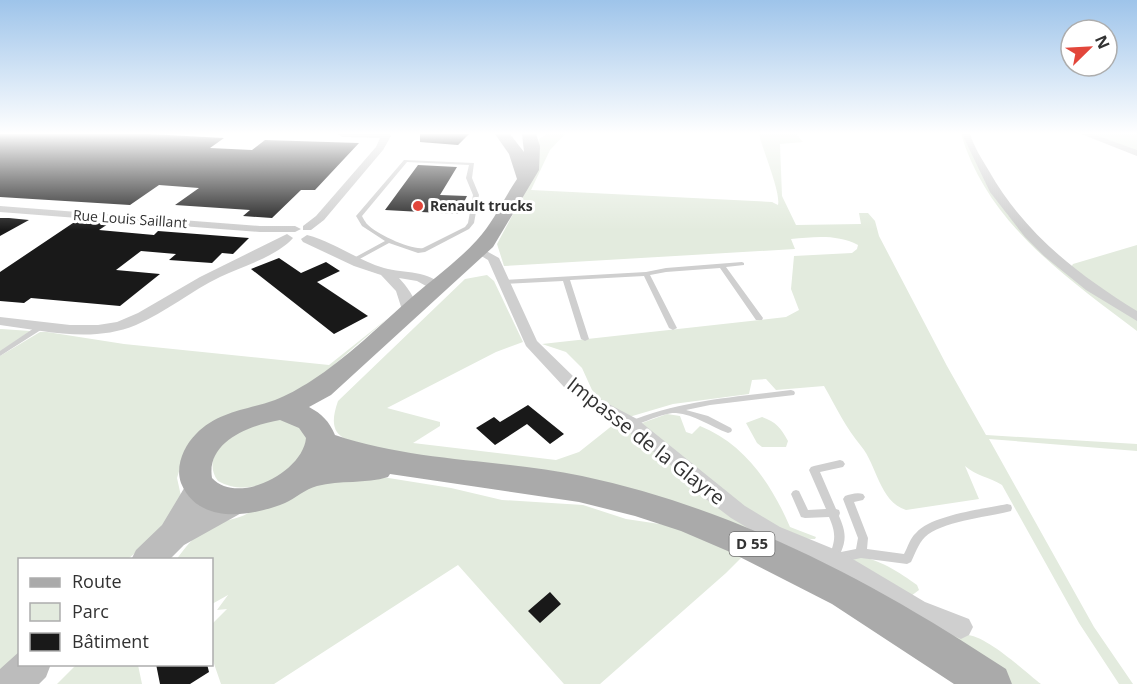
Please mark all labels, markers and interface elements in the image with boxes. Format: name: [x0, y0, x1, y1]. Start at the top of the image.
north arrow: [1059, 18, 1119, 78]
text: N: [1090, 31, 1115, 52]
place label: Renault trucks: [430, 196, 533, 215]
marker: Renault trucks: [411, 199, 425, 213]
street label: Rue Louis Saillant: [72, 205, 188, 232]
street label: Impasse de la Glayre: [562, 371, 731, 511]
road number: D 55: [730, 532, 774, 556]
legend: [18, 558, 213, 666]
text: Route: [72, 569, 122, 593]
text: Parc: [72, 599, 109, 623]
text: Bâtiment: [72, 629, 149, 653]

